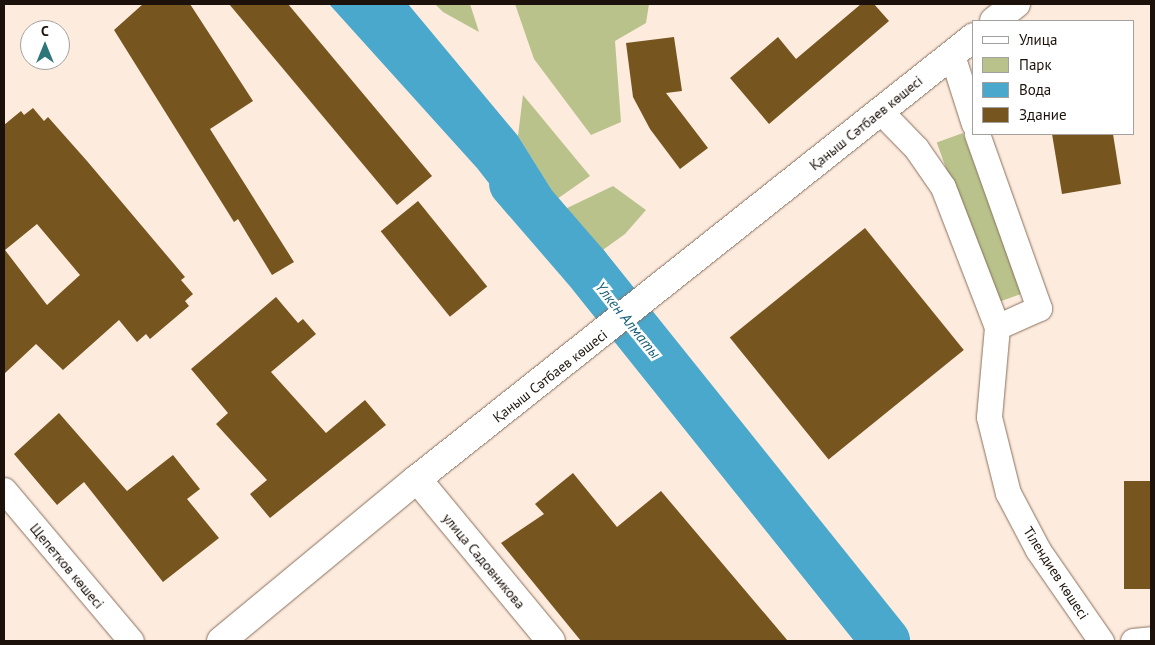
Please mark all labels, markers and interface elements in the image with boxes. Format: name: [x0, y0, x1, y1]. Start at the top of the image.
north arrow: [20, 20, 70, 70]
legend: [972, 20, 1135, 135]
text: С: [41, 22, 49, 40]
text: Улица: [1019, 30, 1057, 49]
text: Парк: [1019, 55, 1052, 74]
street label: Қаныш Сәтбаев көшесі: [806, 72, 926, 174]
text: Вода: [1019, 80, 1051, 99]
text: Здание: [1019, 105, 1067, 124]
water label: Үлкен Алматы: [591, 278, 665, 362]
street label: Қаныш Сәтбаев көшесі: [489, 326, 611, 426]
street label: улица Садовникова: [439, 510, 529, 612]
street label: Щепетков көшесі: [26, 520, 108, 612]
street label: Тілендиев көшесі: [1020, 524, 1092, 622]

